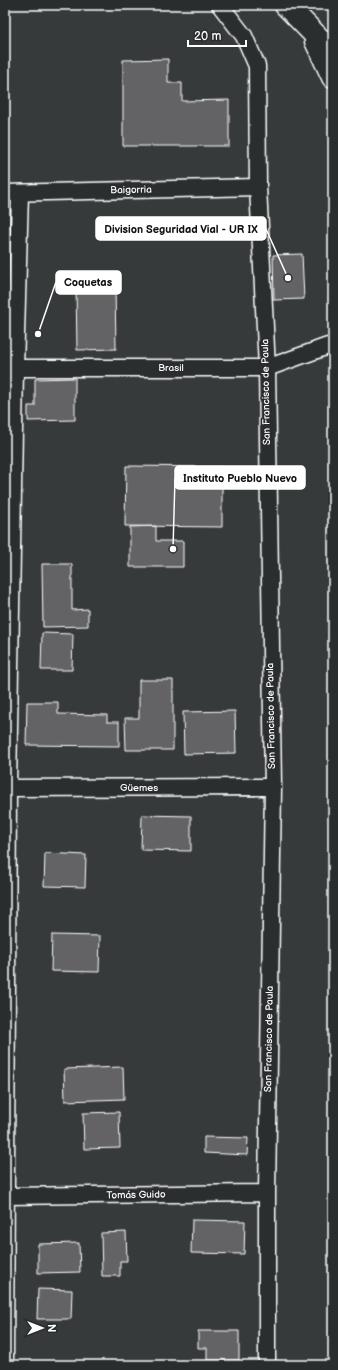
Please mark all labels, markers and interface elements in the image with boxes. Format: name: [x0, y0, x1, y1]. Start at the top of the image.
scale bar: [188, 22, 246, 48]
text: 20 m: [194, 29, 221, 44]
street label: Baigorria: [110, 184, 152, 196]
callout: Division Seguridad Vial - UR IX: [96, 217, 266, 240]
text: Division Seguridad Vial - UR IX: [104, 223, 258, 236]
callout: Coquetas: [56, 271, 121, 294]
text: Coquetas: [64, 276, 113, 289]
street label: San Francisco de Paula: [259, 338, 273, 445]
street label: Brasil: [158, 362, 184, 374]
callout: Instituto Pueblo Nuevo: [175, 466, 305, 489]
text: Instituto Pueblo Nuevo: [183, 472, 297, 485]
street label: San Francisco de Paula: [264, 662, 278, 769]
street label: Güemes: [120, 782, 158, 794]
street label: San Francisco de Paula: [262, 985, 276, 1092]
street label: Tomás Guido: [106, 1188, 166, 1202]
north arrow: [22, 1308, 62, 1348]
text: N: [45, 1324, 58, 1332]

